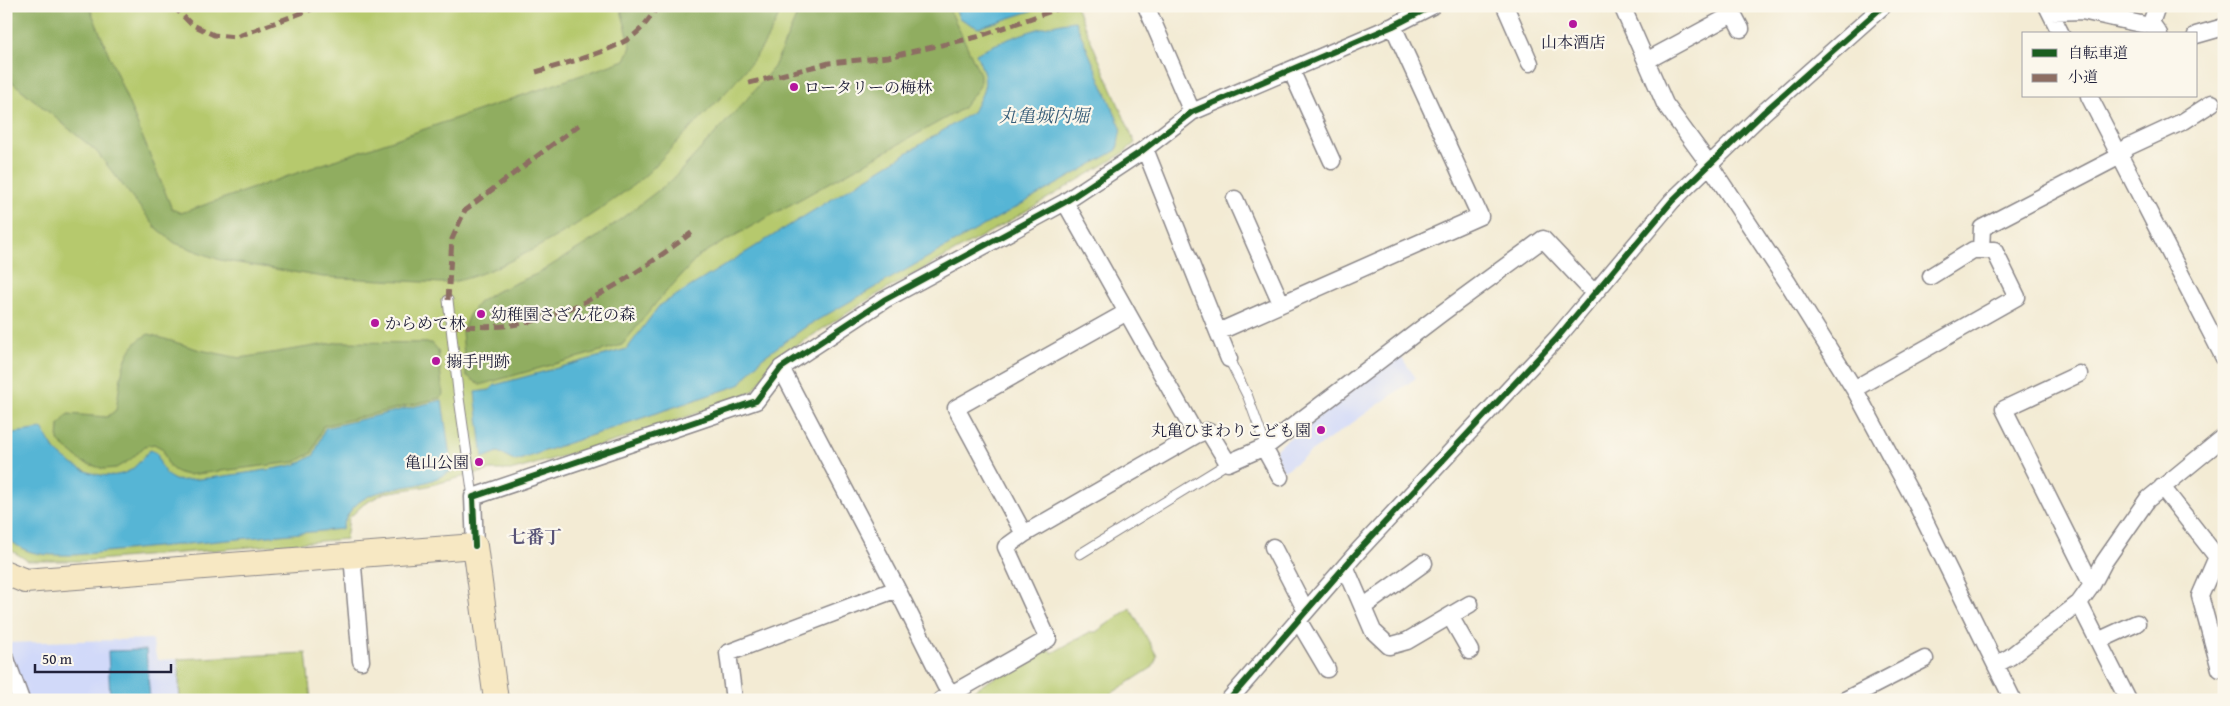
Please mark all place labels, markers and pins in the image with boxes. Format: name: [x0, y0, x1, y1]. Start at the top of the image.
marker: 山本酒店: [1567, 18, 1579, 30]
place label: 山本酒店: [1541, 30, 1605, 54]
place label: ロータリーの梅林: [804, 75, 933, 99]
marker: ロータリーの梅林: [788, 81, 800, 93]
place label: 幼稚園さざん花の森: [491, 302, 635, 326]
marker: 幼稚園さざん花の森: [475, 308, 487, 320]
place label: からめて林: [385, 311, 466, 335]
marker: からめて林: [369, 317, 381, 329]
place label: 搦手門跡: [446, 349, 510, 373]
marker: 搦手門跡: [430, 355, 442, 367]
place label: 丸亀ひまわりこども園: [1151, 418, 1311, 442]
marker: 丸亀ひまわりこども園: [1315, 424, 1327, 436]
place label: 亀山公園: [405, 450, 469, 474]
marker: 亀山公園: [473, 456, 485, 468]

